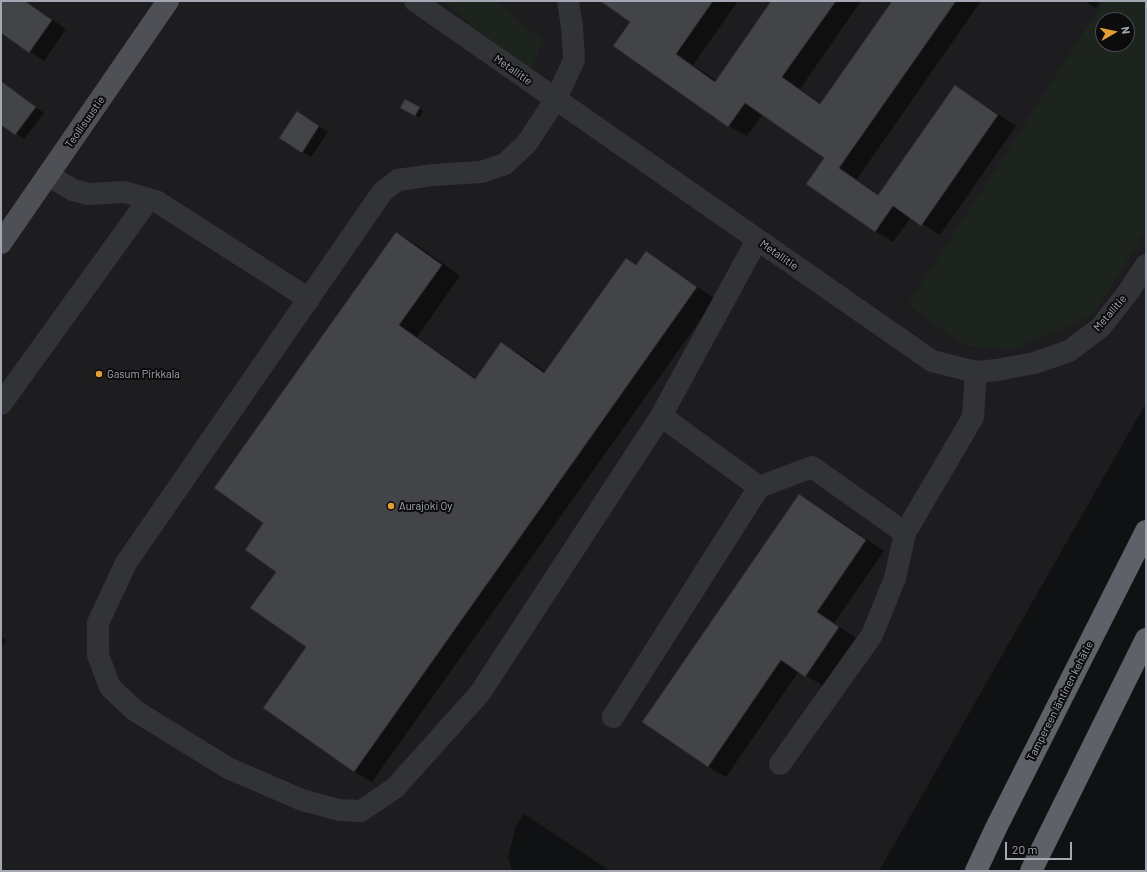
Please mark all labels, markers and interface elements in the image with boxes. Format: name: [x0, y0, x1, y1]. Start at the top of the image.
north arrow: [1095, 12, 1135, 52]
text: N: [1119, 26, 1133, 35]
street label: Metallitie: [491, 52, 535, 88]
street label: Teollisuustie: [62, 94, 108, 150]
street label: Metallitie: [757, 237, 801, 273]
street label: Metallitie: [1091, 292, 1129, 334]
place label: Gasum Pirkkala: [107, 367, 180, 381]
marker: Gasum Pirkkala: [94, 369, 104, 379]
place label: Aurajoki Oy: [399, 499, 452, 513]
marker: Aurajoki Oy: [386, 501, 396, 511]
street label: Tampereen läntinen kehätie: [1024, 639, 1096, 763]
scale bar: [1007, 834, 1074, 860]
text: 20 m: [1012, 842, 1038, 856]

